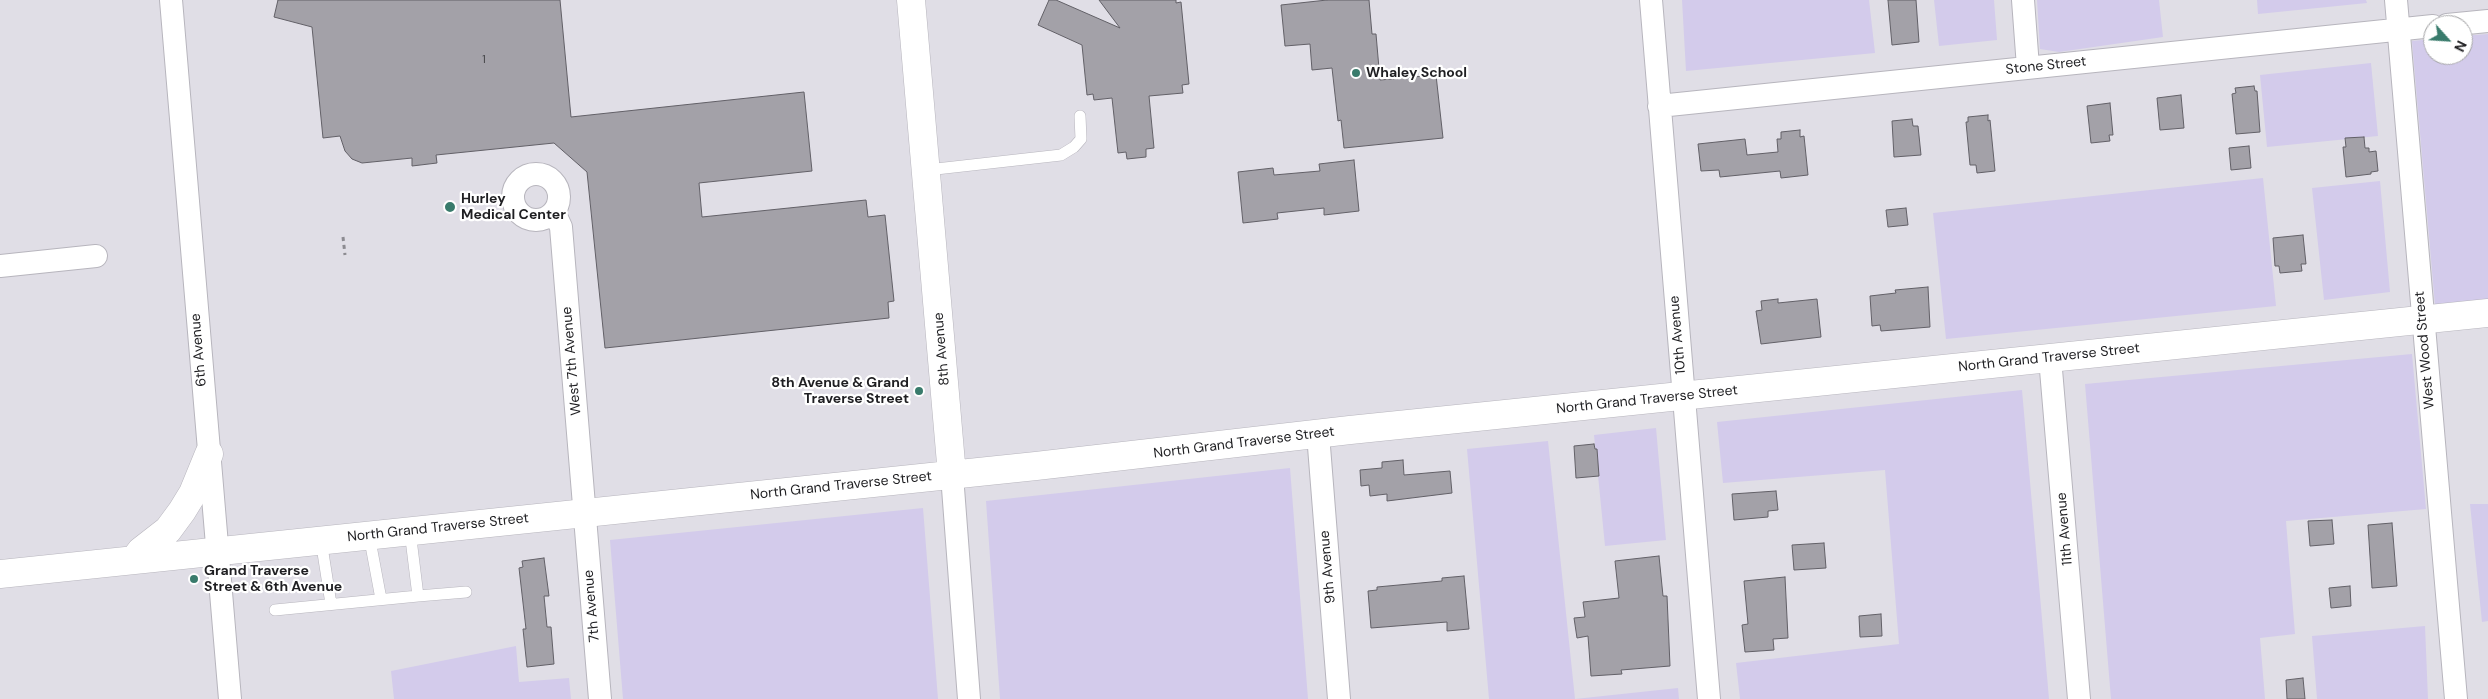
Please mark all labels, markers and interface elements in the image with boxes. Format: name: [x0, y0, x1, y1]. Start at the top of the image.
north arrow: [2423, 15, 2473, 65]
text: N: [2450, 38, 2471, 55]
house number: 1: [482, 53, 486, 67]
street label: Stone Street: [2005, 53, 2087, 79]
place label: Whaley School: [1366, 65, 1467, 81]
marker: Whaley School: [1350, 67, 1362, 79]
place label: Hurley Medical Center: [461, 191, 566, 223]
marker: Hurley Medical Center: [443, 200, 457, 214]
street label: West Wood Street: [2411, 290, 2439, 410]
street label: 10th Avenue: [1666, 295, 1690, 375]
street label: West 7th Avenue: [559, 306, 585, 416]
street label: 8th Avenue: [930, 312, 954, 386]
street label: 6th Avenue: [187, 313, 211, 387]
street label: North Grand Traverse Street: [1957, 340, 2141, 376]
place label: 8th Avenue & Grand Traverse Street: [771, 375, 909, 408]
street label: North Grand Traverse Street: [1555, 382, 1739, 418]
marker: 8th Avenue & Grand Traverse Street: [913, 385, 925, 397]
street label: North Grand Traverse Street: [1152, 424, 1336, 462]
street label: North Grand Traverse Street: [749, 468, 933, 504]
street label: 11th Avenue: [2053, 492, 2077, 566]
street label: North Grand Traverse Street: [346, 510, 530, 546]
street label: 9th Avenue: [1316, 530, 1340, 604]
place label: Grand Traverse Street & 6th Avenue: [204, 563, 342, 596]
street label: 7th Avenue: [580, 569, 604, 643]
marker: Grand Traverse Street & 6th Avenue: [188, 573, 200, 585]

